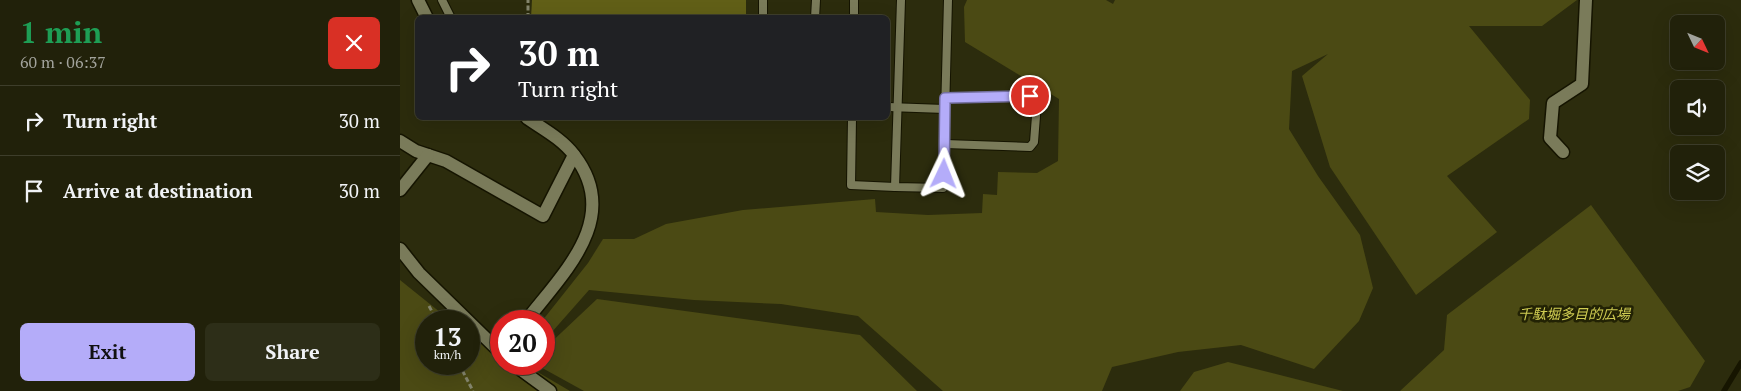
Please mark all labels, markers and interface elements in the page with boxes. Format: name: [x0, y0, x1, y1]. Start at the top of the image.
text: 1 min: [20, 12, 102, 52]
north arrow: [1670, 15, 1725, 70]
map controls: [1670, 15, 1725, 200]
button: close: [328, 17, 380, 69]
text: 30 m: [518, 30, 599, 76]
icon: right: [435, 35, 500, 100]
text: 60 m · 06:37: [20, 51, 106, 73]
text: Turn right: [518, 74, 618, 103]
pin: [1009, 75, 1051, 117]
button: sound: [1670, 80, 1725, 135]
icon: arrive: [1016, 82, 1044, 110]
icon: right: [20, 107, 48, 135]
text: Turn right: [63, 108, 157, 133]
text: 30 m: [339, 108, 380, 133]
button: layers: [1670, 145, 1725, 200]
position arrow: [917, 147, 969, 199]
icon: arrive: [20, 177, 48, 205]
text: Arrive at destination: [63, 178, 252, 203]
text: 30 m: [339, 178, 380, 203]
park label: 千駄堀多目的広場: [1518, 304, 1632, 323]
speed limit sign: 20: [490, 310, 555, 375]
text: 13: [433, 320, 462, 353]
button: Exit: [20, 323, 195, 381]
button: Share: [205, 323, 380, 381]
text: km/h: [434, 347, 461, 362]

